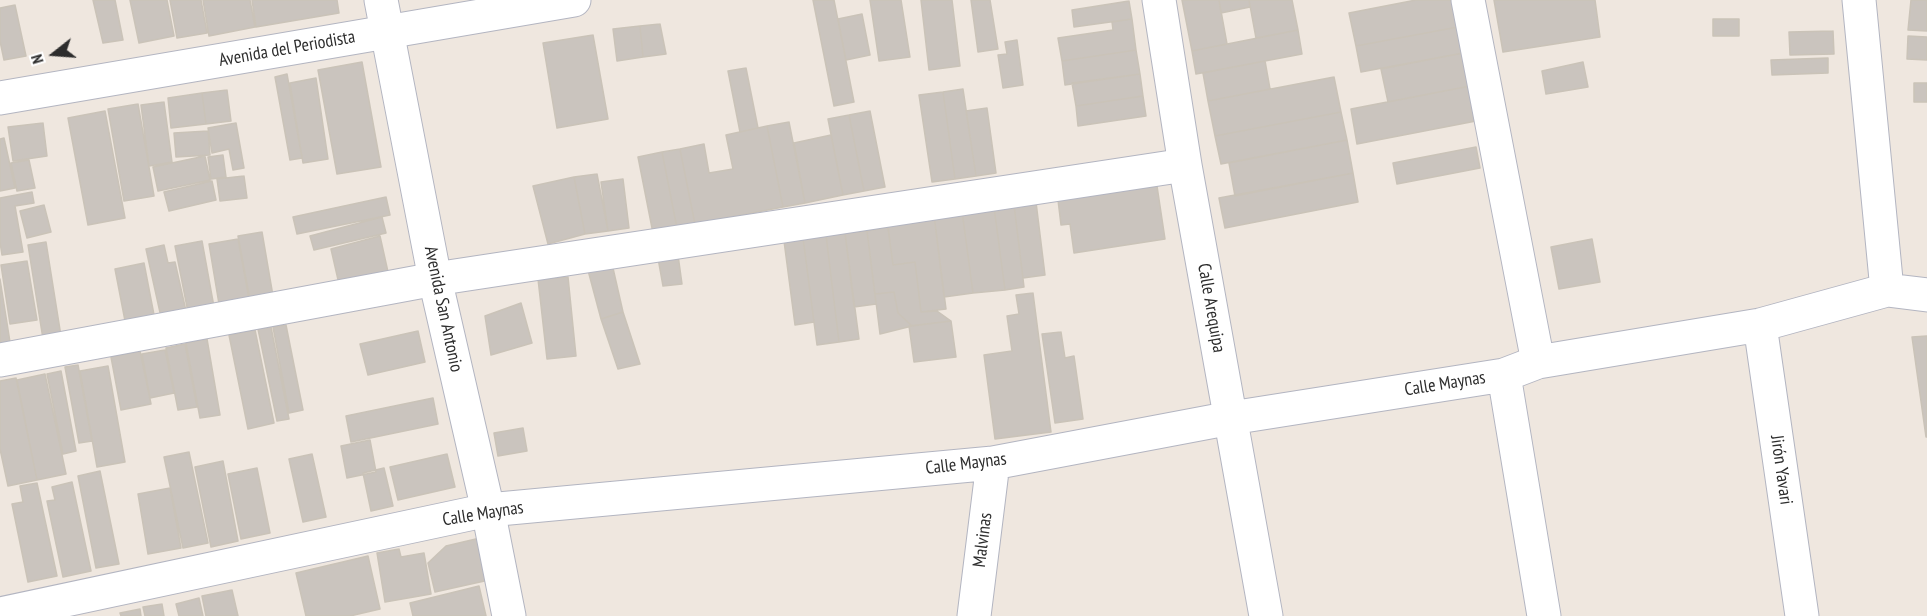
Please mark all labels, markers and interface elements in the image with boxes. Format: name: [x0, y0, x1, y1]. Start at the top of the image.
north arrow: [24, 24, 84, 84]
street label: Avenida del Periodista: [217, 26, 357, 72]
text: N: [26, 52, 48, 66]
street label: Avenida San Antonio: [419, 244, 467, 374]
street label: Calle Arequipa: [1193, 262, 1229, 354]
street label: Calle Maynas: [1403, 367, 1487, 401]
street label: Jirón Yavari: [1765, 434, 1797, 506]
street label: Calle Maynas: [924, 448, 1008, 480]
street label: Calle Maynas: [441, 497, 525, 531]
street label: Malvinas: [969, 511, 997, 569]

